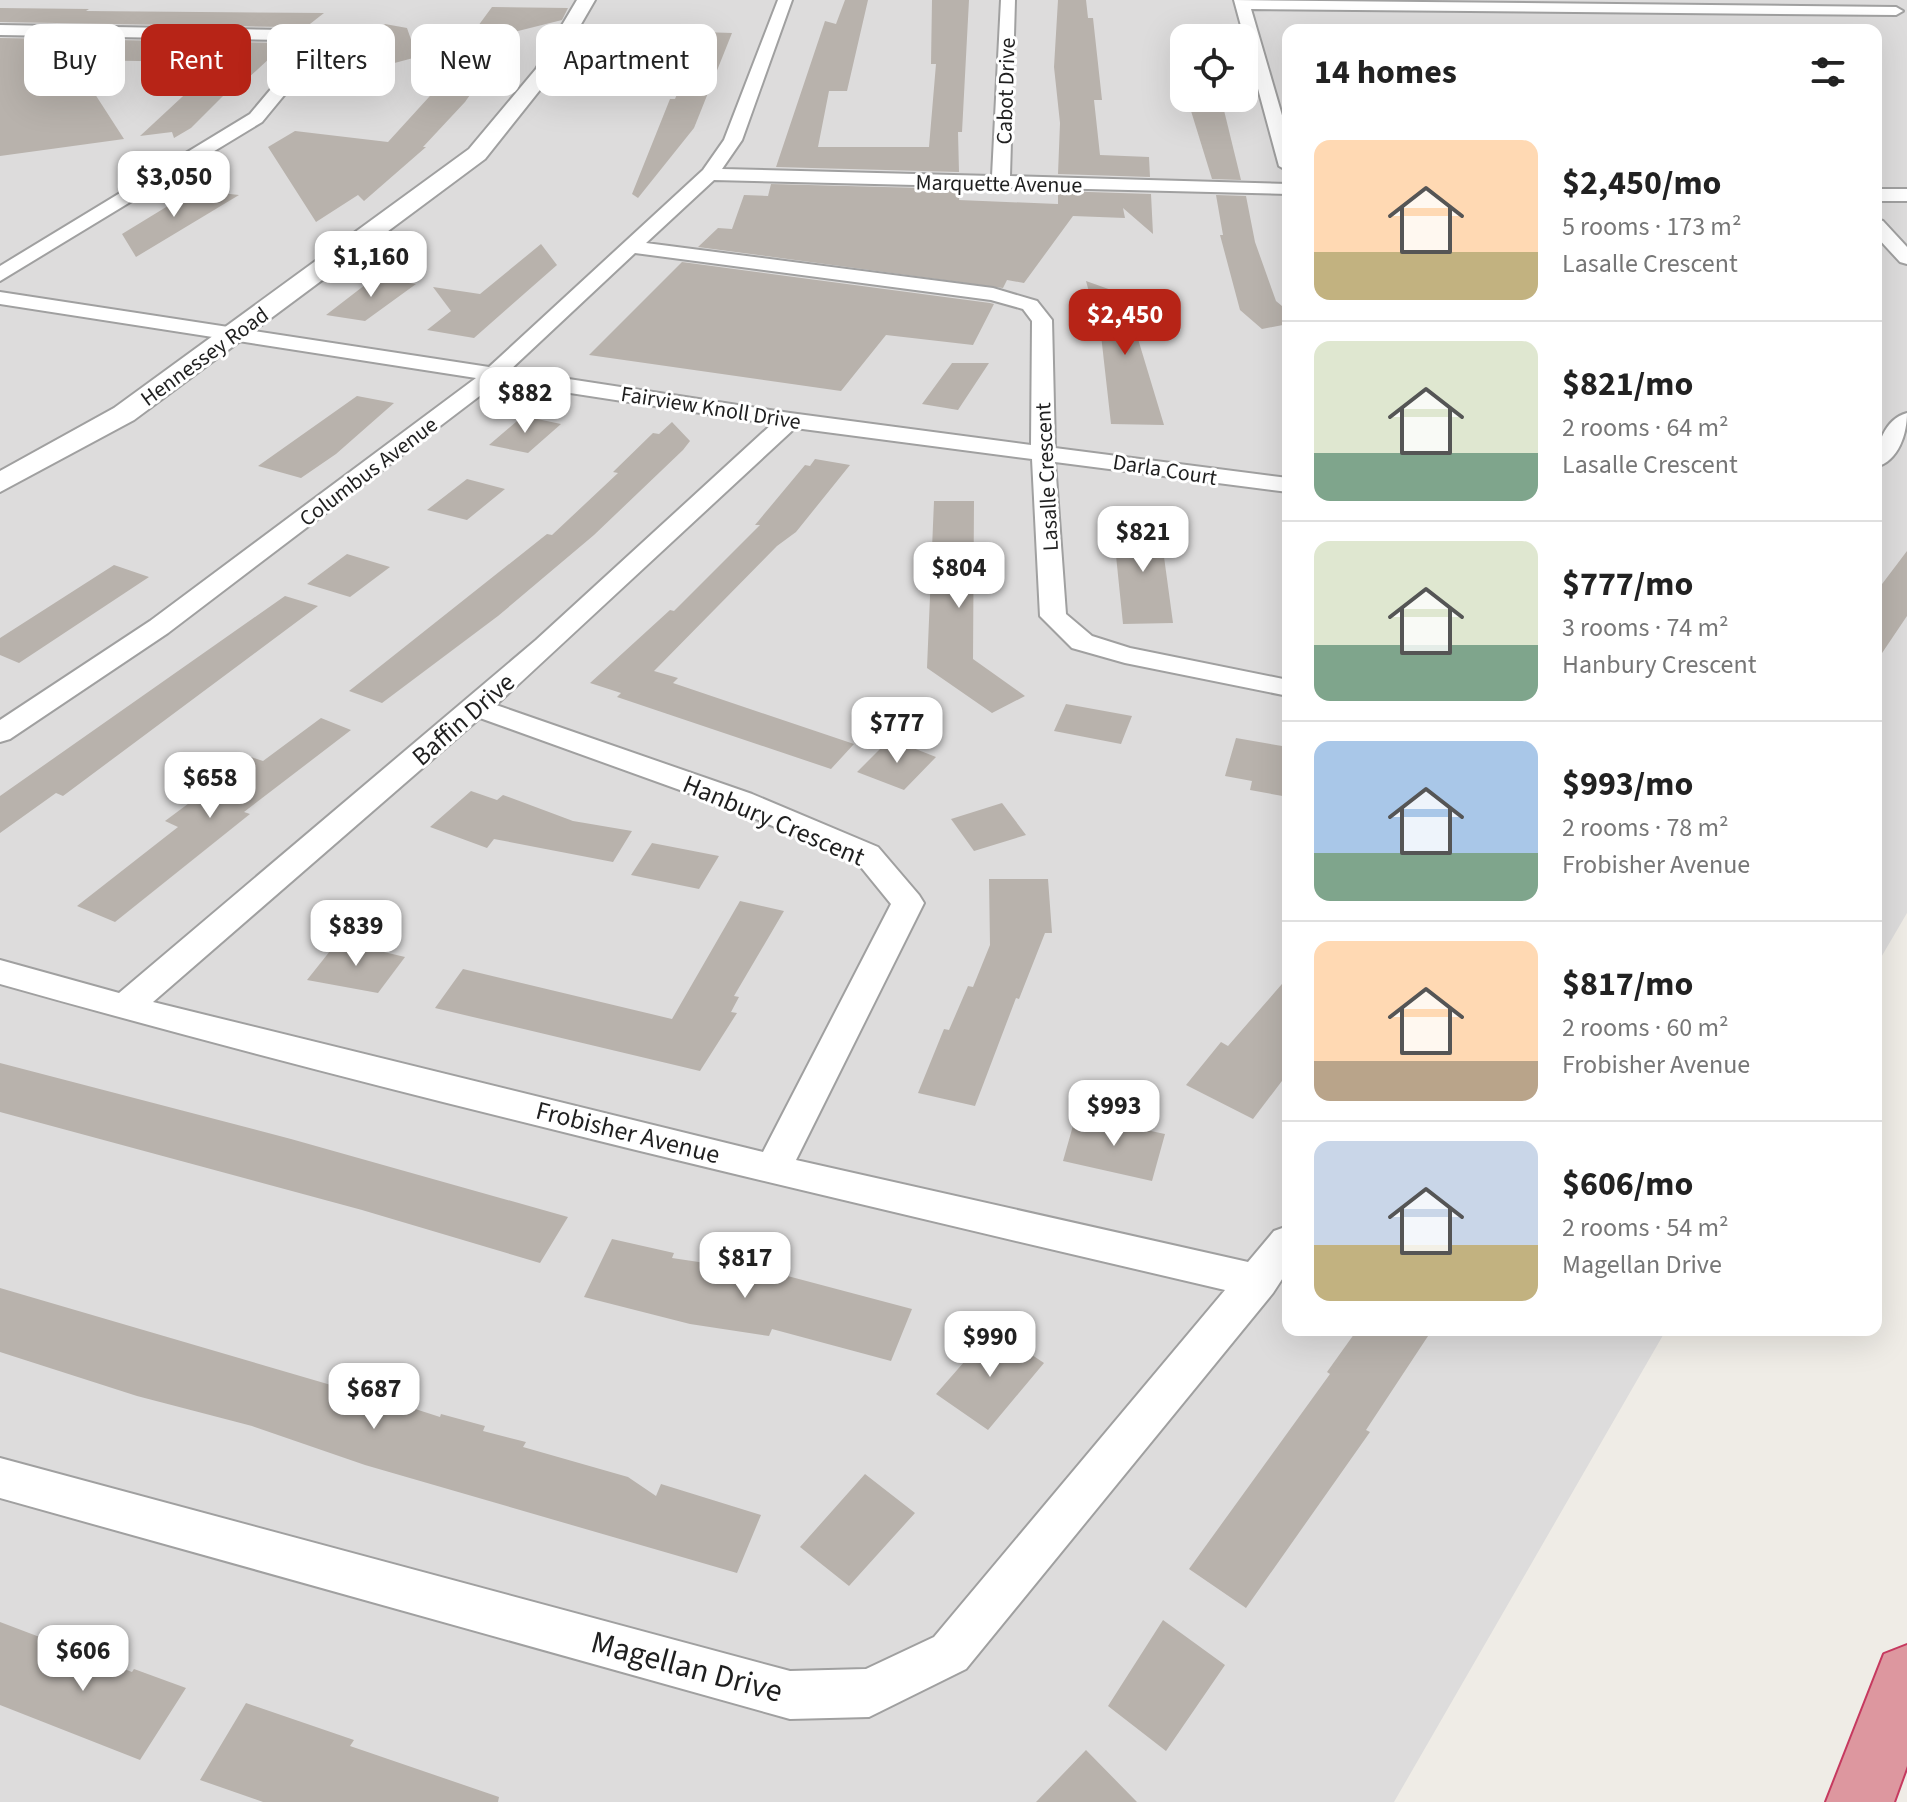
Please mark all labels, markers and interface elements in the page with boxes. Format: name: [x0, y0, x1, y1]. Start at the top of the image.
chip: Buy: [24, 24, 125, 96]
chip: Rent: [141, 24, 251, 96]
chip: Filters: [267, 24, 395, 96]
chip: New: [411, 24, 520, 96]
chip: Apartment: [536, 24, 717, 96]
map controls: [1170, 24, 1258, 112]
button: locate: [1170, 24, 1258, 112]
street label: Cabot Drive: [988, 37, 1024, 145]
text: 14 homes: [1314, 48, 1457, 97]
icon: filters: [1806, 50, 1850, 94]
pin: $3,050: [109, 151, 239, 219]
text: $3,050: [136, 158, 212, 195]
text: $2,450/mo: [1562, 159, 1722, 208]
street label: Marquette Avenue: [915, 167, 1083, 201]
icon: home: [1378, 172, 1474, 268]
text: 5 rooms · 173 m²: [1562, 208, 1741, 245]
pin: $1,160: [306, 231, 436, 299]
text: $1,160: [333, 238, 409, 275]
text: Lasalle Crescent: [1562, 245, 1738, 282]
pin: $2,450: [1060, 289, 1190, 357]
text: $2,450: [1087, 296, 1163, 333]
street label: Hennessey Road: [134, 299, 275, 414]
text: $821/mo: [1562, 360, 1693, 409]
pin: $882: [478, 367, 572, 435]
icon: home: [1378, 373, 1474, 469]
text: $882: [498, 374, 552, 411]
street label: Fairview Knoll Drive: [619, 378, 803, 438]
street label: Lasalle Crescent: [1027, 401, 1067, 552]
street label: Columbus Avenue: [293, 409, 445, 534]
text: 2 rooms · 64 m²: [1562, 409, 1729, 446]
street label: Darla Court: [1111, 446, 1220, 494]
text: Lasalle Crescent: [1562, 446, 1738, 483]
pin: $821: [1096, 506, 1190, 574]
text: $821: [1116, 513, 1170, 550]
pin: $804: [912, 542, 1006, 610]
text: $804: [932, 549, 986, 586]
text: $777/mo: [1562, 560, 1693, 609]
icon: home: [1378, 573, 1474, 669]
text: 3 rooms · 74 m²: [1562, 609, 1729, 646]
text: Hanbury Crescent: [1562, 646, 1756, 683]
street label: Baffin Drive: [404, 664, 523, 775]
pin: $777: [850, 697, 944, 765]
text: $777: [870, 704, 924, 741]
pin: $658: [163, 752, 257, 820]
text: $658: [183, 759, 237, 796]
text: $993/mo: [1562, 760, 1693, 809]
street label: Hanbury Crescent: [677, 765, 871, 876]
icon: home: [1378, 773, 1474, 869]
text: 2 rooms · 78 m²: [1562, 809, 1729, 846]
text: Frobisher Avenue: [1562, 846, 1750, 883]
pin: $839: [309, 900, 403, 968]
text: $839: [329, 907, 383, 944]
text: $817/mo: [1562, 960, 1693, 1009]
icon: home: [1378, 973, 1474, 1069]
text: 2 rooms · 60 m²: [1562, 1009, 1729, 1046]
text: Frobisher Avenue: [1562, 1046, 1750, 1083]
pin: $993: [1067, 1080, 1161, 1148]
text: $993: [1087, 1087, 1141, 1124]
street label: Frobisher Avenue: [532, 1092, 724, 1173]
text: $606/mo: [1562, 1160, 1693, 1209]
icon: home: [1378, 1173, 1474, 1269]
text: 2 rooms · 54 m²: [1562, 1209, 1729, 1246]
pin: $817: [698, 1232, 792, 1300]
text: $817: [718, 1239, 772, 1276]
text: Magellan Drive: [1562, 1246, 1722, 1283]
pin: $990: [943, 1311, 1037, 1379]
text: $990: [963, 1318, 1017, 1355]
pin: $687: [327, 1363, 421, 1431]
text: $687: [347, 1370, 401, 1407]
street label: Magellan Drive: [586, 1619, 788, 1715]
pin: $606: [36, 1625, 130, 1693]
text: $606: [56, 1632, 110, 1669]

